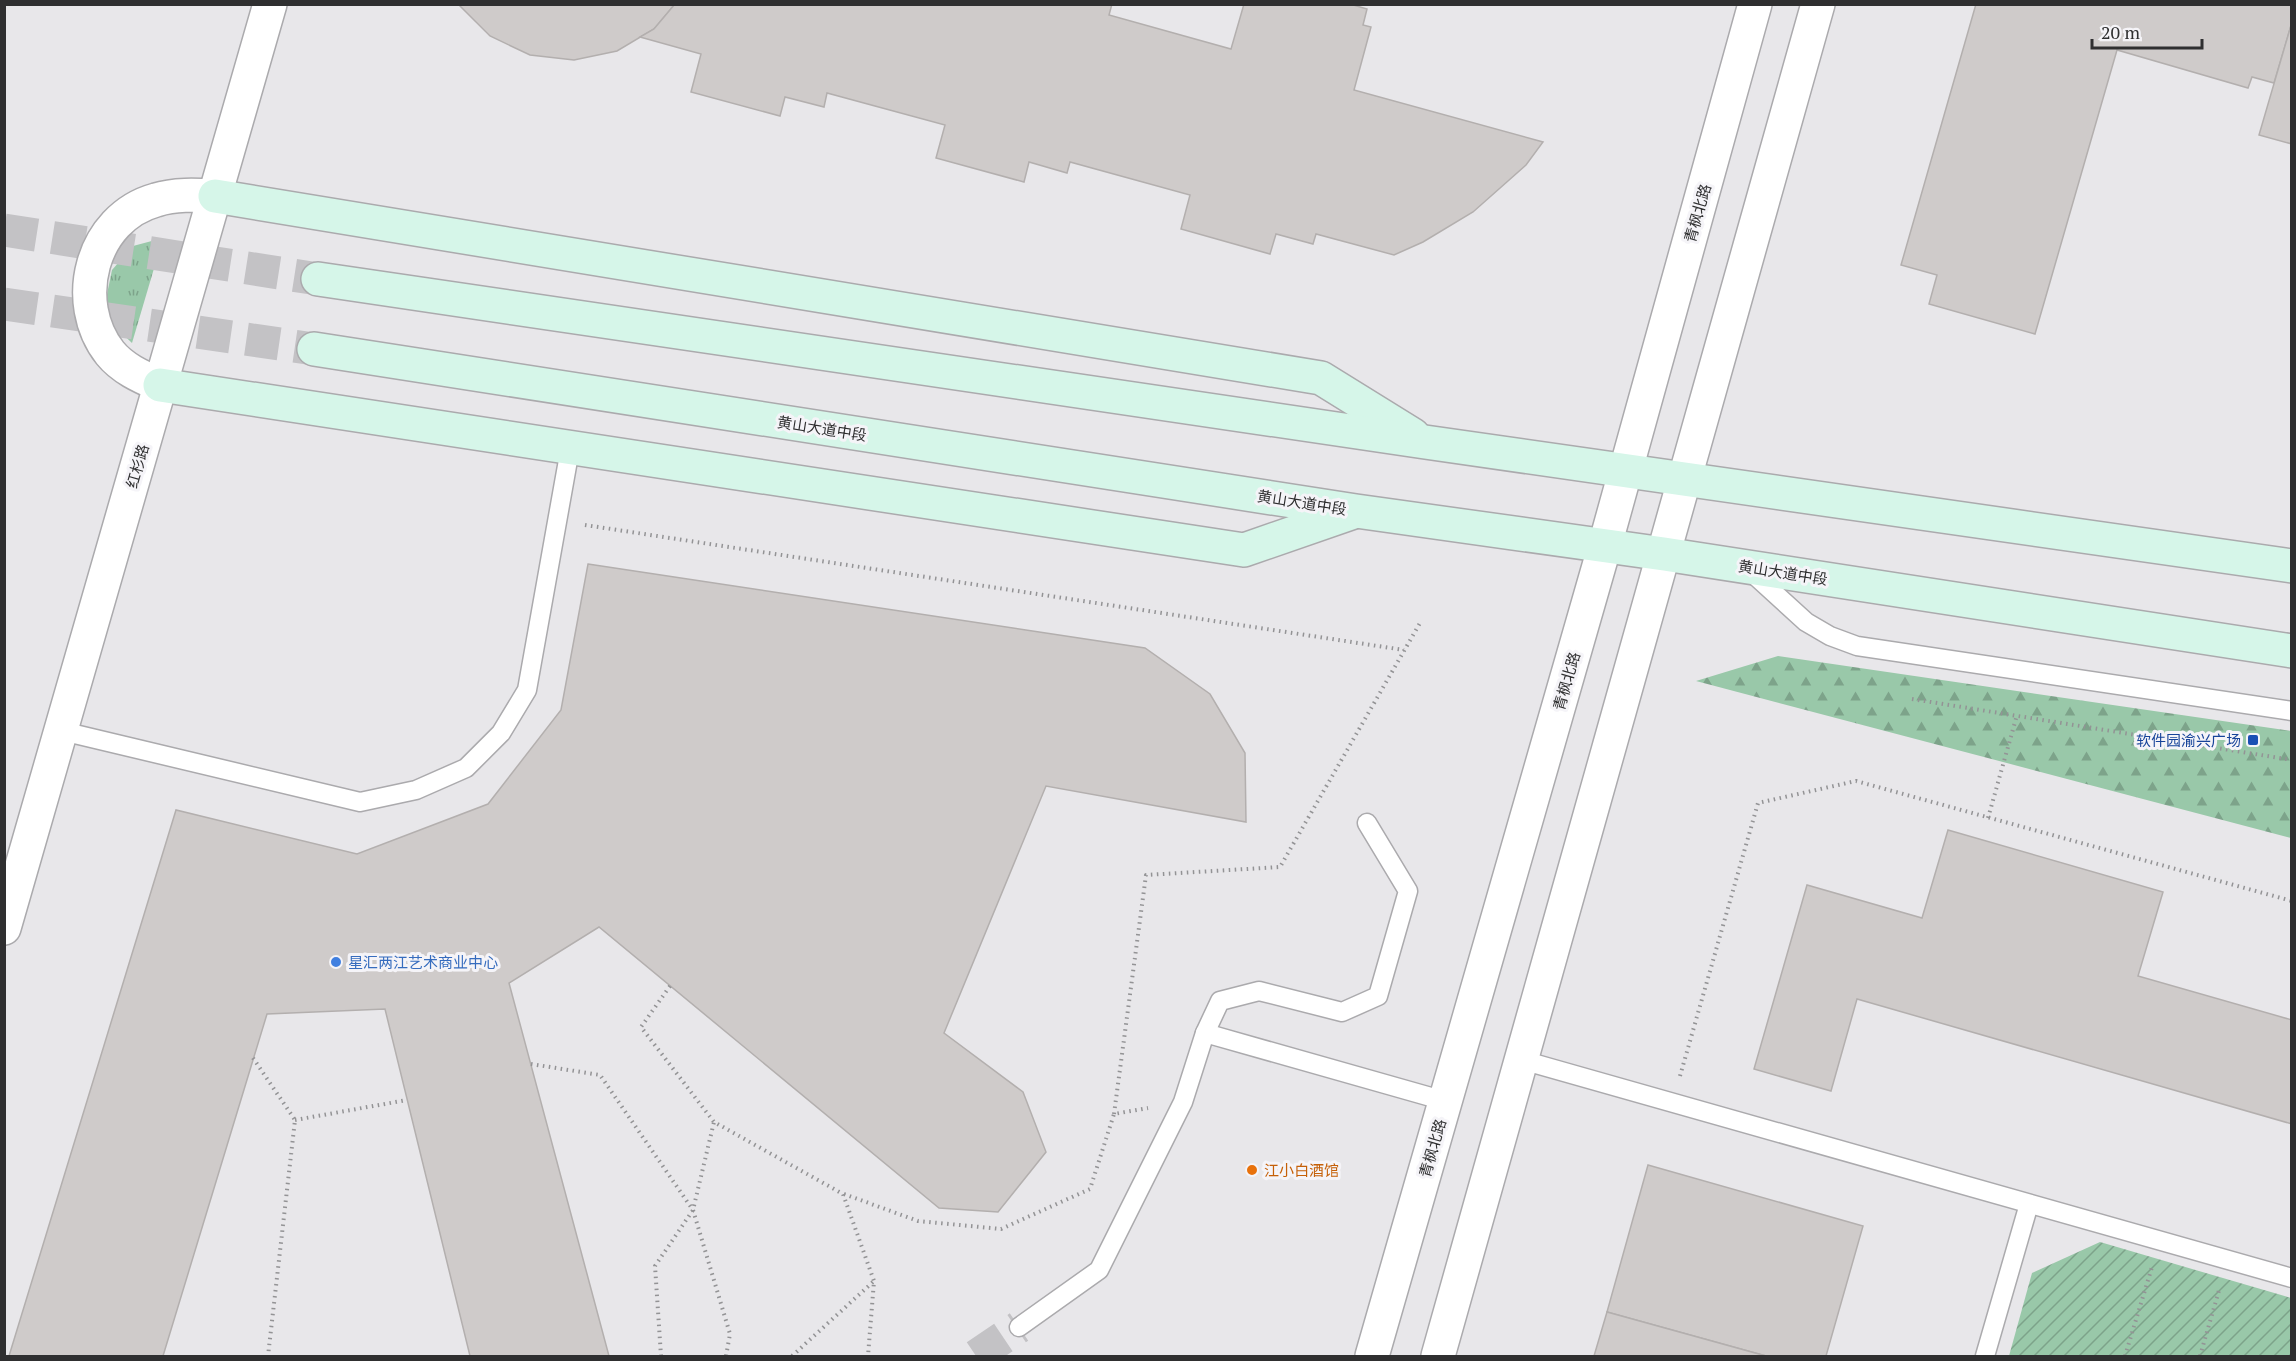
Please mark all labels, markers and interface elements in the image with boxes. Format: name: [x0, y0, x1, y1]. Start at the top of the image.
scale bar: [2092, 12, 2202, 50]
text: 20 m: [2101, 20, 2141, 44]
street label: 青枫北路: [1679, 181, 1715, 245]
street label: 黄山大道中段: [776, 411, 868, 445]
street label: 红杉路: [121, 442, 153, 490]
street label: 黄山大道中段: [1256, 485, 1348, 519]
street label: 黄山大道中段: [1737, 555, 1829, 589]
street label: 青枫北路: [1548, 649, 1584, 713]
place label: 软件园渝兴广场: [2136, 730, 2241, 750]
marker: 软件园渝兴广场: [2246, 733, 2260, 747]
place label: 星汇两江艺术商业中心: [348, 952, 498, 972]
marker: 星汇两江艺术商业中心: [329, 955, 343, 969]
street label: 青枫北路: [1414, 1116, 1450, 1180]
place label: 江小白酒馆: [1264, 1160, 1339, 1180]
marker: 江小白酒馆: [1245, 1163, 1259, 1177]

